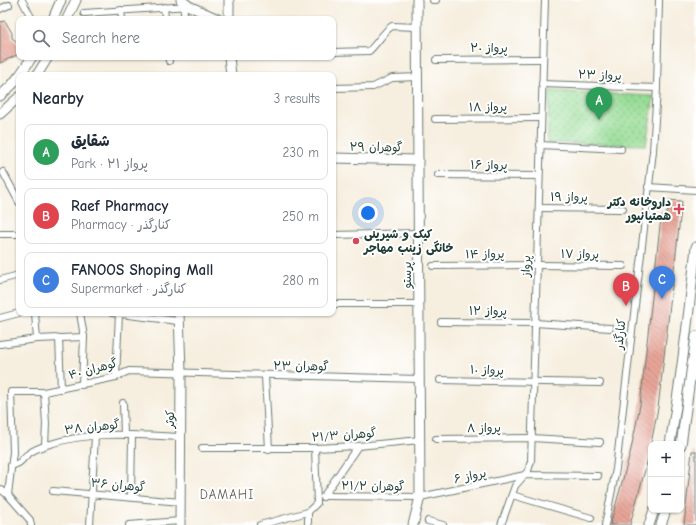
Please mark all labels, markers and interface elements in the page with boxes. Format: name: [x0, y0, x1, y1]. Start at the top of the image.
search box: [16, 16, 336, 60]
icon: search: [30, 27, 52, 49]
text: Search here: [62, 29, 140, 47]
street label: پرواز ۲۰: [470, 41, 508, 56]
street label: پرواز ۲۳: [578, 67, 622, 84]
pin: A: [586, 87, 612, 120]
text: Nearby: [32, 89, 83, 108]
text: 3 results: [274, 91, 320, 106]
street label: پرواز ۱۸: [469, 100, 507, 115]
text: شقایق: [71, 132, 110, 150]
street label: گوهران ۲۹: [349, 140, 403, 155]
text: A: [42, 145, 50, 160]
text: 230 m: [283, 145, 319, 160]
text: Park · پرواز ۲۱: [71, 156, 148, 171]
street label: پرواز ۱۶: [470, 158, 508, 173]
street label: پرواز ۱۹: [550, 190, 588, 205]
place label: داروخانه دکتر همتیانپور: [607, 195, 671, 224]
text: Raef Pharmacy: [71, 197, 168, 215]
your location: [358, 203, 378, 223]
marker: داروخانه دکتر همتیانپور: [674, 204, 684, 214]
text: B: [42, 209, 50, 224]
text: 250 m: [282, 209, 319, 224]
text: Pharmacy · کنارگذر: [71, 217, 171, 232]
place label: کیک و شیرینی خانگی زینب مهاجر: [363, 227, 454, 256]
marker: کیک و شیرینی خانگی زینب مهاجر: [351, 236, 361, 246]
street label: پرواز ۱۴: [465, 247, 505, 262]
street label: پرواز ۱۷: [561, 247, 599, 262]
street label: پرواز: [519, 255, 534, 278]
text: FANOOS Shoping Mall: [71, 261, 213, 279]
street label: پرستو: [400, 262, 415, 289]
pin: C: [649, 266, 675, 299]
text: C: [42, 273, 50, 288]
text: 280 m: [282, 273, 319, 288]
pin: B: [613, 273, 639, 306]
text: Supermarket · کنارگذر: [71, 281, 186, 296]
street label: پرواز ۱۲: [469, 304, 507, 319]
street label: کنارگذر: [611, 318, 629, 351]
street label: گوهران ۴۰: [67, 356, 119, 383]
street label: گوهران ۲۳: [273, 359, 329, 374]
street label: پرواز ۱۰: [470, 362, 504, 379]
street label: کوثر: [163, 410, 177, 429]
street label: گوهران ۳۸: [64, 417, 120, 438]
street label: پرواز ۸: [467, 421, 501, 436]
street label: گوهران ۲۱/۳: [311, 426, 377, 445]
map controls: [648, 441, 684, 513]
button: +: [648, 441, 684, 477]
street label: پرواز ۶: [452, 466, 488, 487]
street label: گوهران ۳۶: [90, 476, 146, 495]
button: −: [648, 477, 684, 513]
street label: گوهران ۲۱/۲: [341, 478, 405, 495]
district label: DAMAHI: [200, 487, 254, 502]

